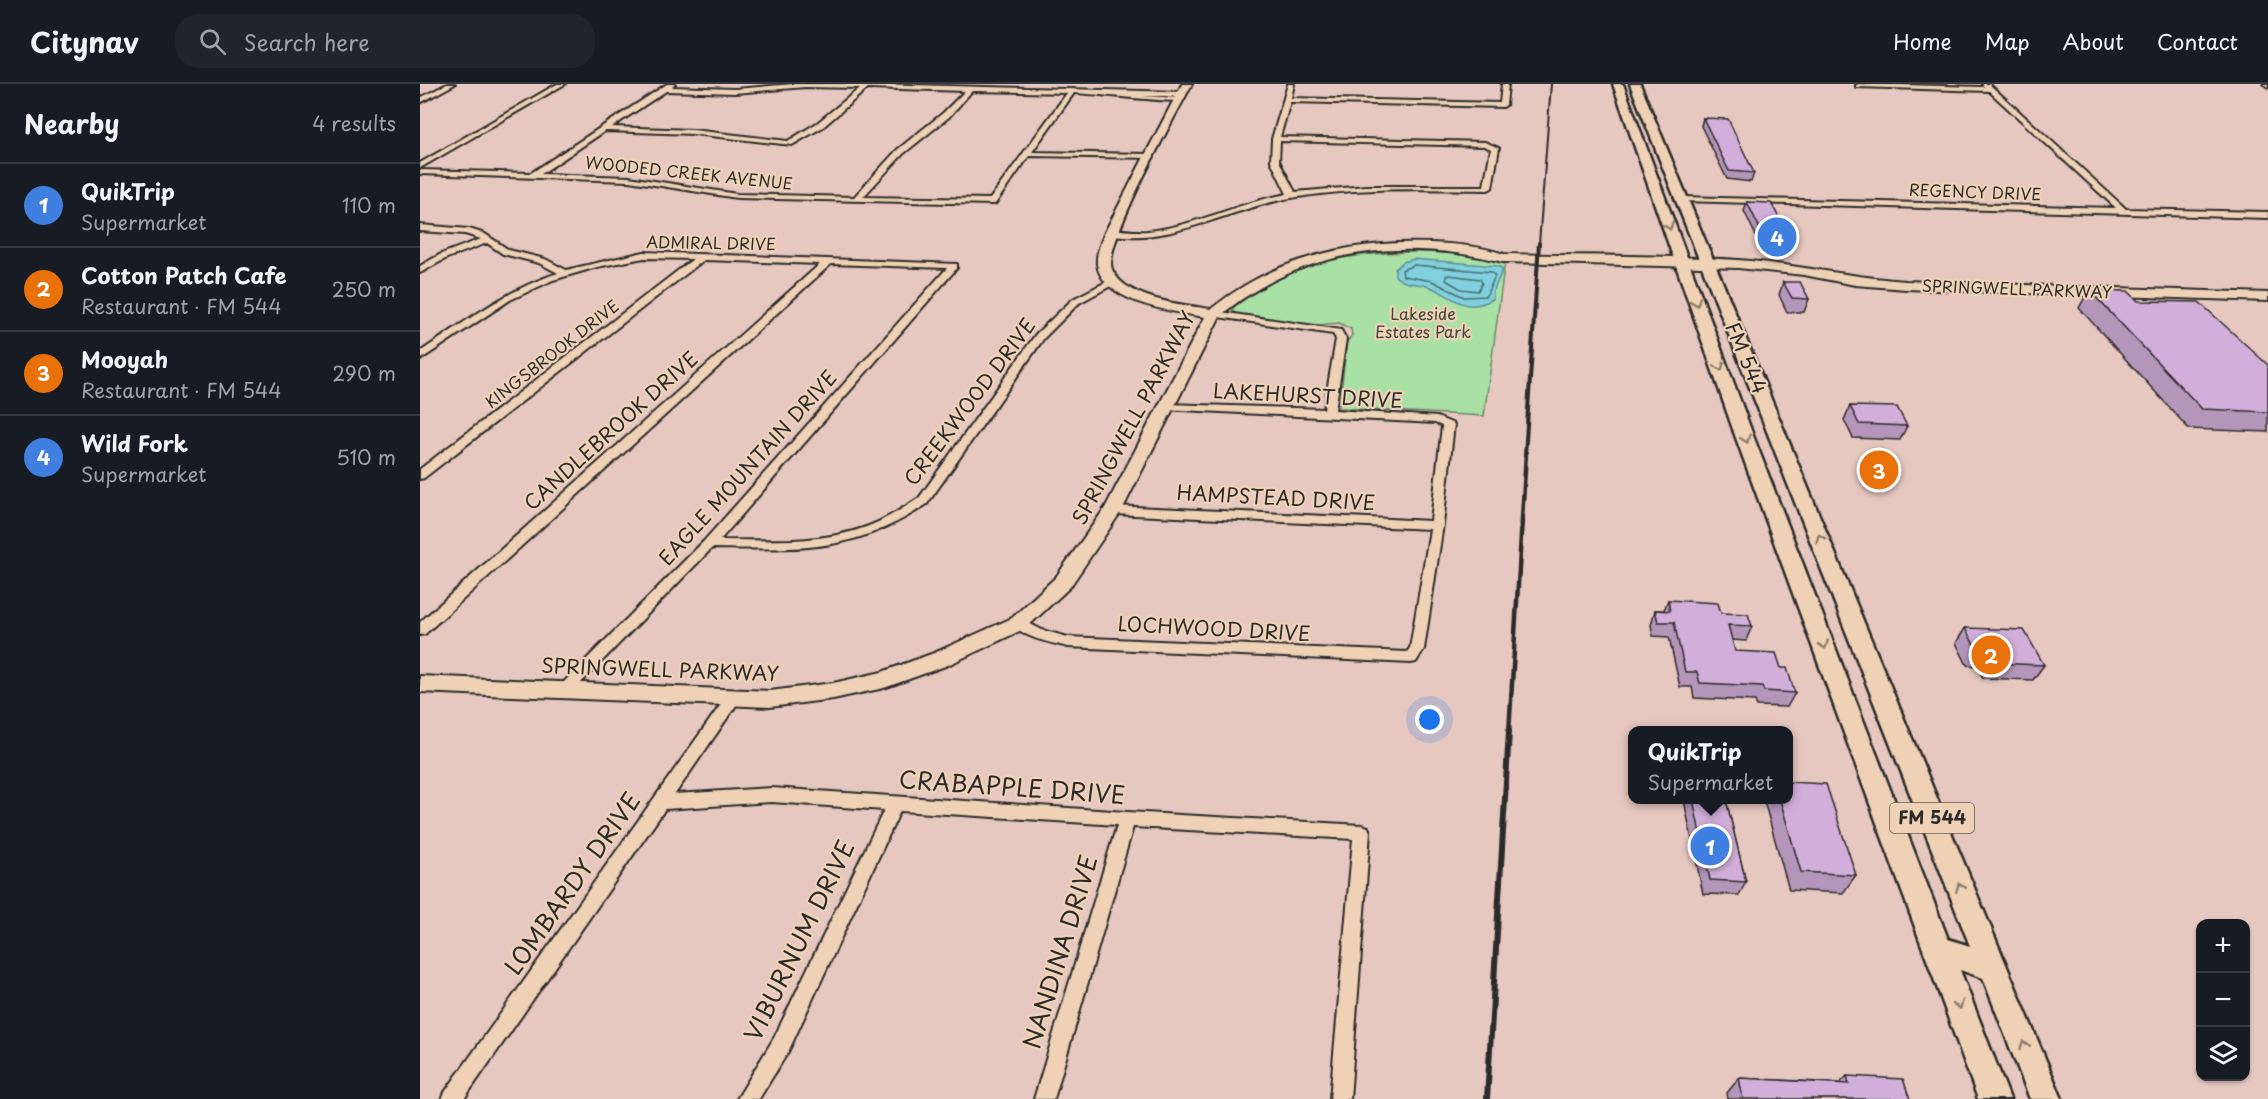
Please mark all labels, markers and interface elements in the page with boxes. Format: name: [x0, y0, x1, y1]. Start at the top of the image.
search box: [175, 14, 595, 68]
text: Citynav: [30, 20, 139, 63]
icon: search: [196, 25, 229, 58]
text: Search here: [244, 25, 370, 58]
text: Home: [1893, 25, 1952, 57]
text: Map: [1985, 25, 2030, 57]
text: About: [2063, 25, 2124, 57]
text: Contact: [2157, 25, 2238, 57]
text: Nearby: [24, 104, 119, 143]
text: 4 results: [312, 108, 396, 138]
street label: WOODED CREEK AVENUE: [584, 149, 794, 195]
text: QuikTrip: [81, 174, 175, 207]
street label: REGENCY DRIVE: [1908, 177, 2042, 205]
text: 1: [39, 190, 48, 220]
text: 110 m: [342, 190, 396, 220]
text: Supermarket: [81, 207, 207, 237]
pin: 4: [1758, 214, 1796, 260]
one-way arrow: [1662, 220, 1674, 231]
street label: ADMIRAL DRIVE: [646, 229, 776, 255]
text: Cotton Patch Cafe: [81, 258, 286, 291]
street label: SPRINGWELL PARKWAY: [1921, 273, 2113, 303]
text: 2: [36, 274, 51, 304]
text: 250 m: [332, 274, 396, 304]
text: Restaurant · FM 544: [81, 291, 282, 321]
street label: KINGSBROOK DRIVE: [479, 293, 623, 413]
one-way arrow: [1689, 296, 1702, 307]
park label: Lakeside Estates Park: [1375, 301, 1471, 343]
street label: SPRINGWELL PARKWAY: [1064, 305, 1202, 530]
street label: CREEKWOOD DRIVE: [896, 311, 1042, 491]
street label: FM 544: [1718, 317, 1775, 398]
text: Mooyah: [81, 342, 168, 375]
street label: CANDLEBROOK DRIVE: [517, 344, 704, 517]
text: 3: [37, 358, 50, 388]
text: 290 m: [332, 358, 396, 388]
one-way arrow: [1713, 361, 1725, 372]
street label: EAGLE MOUNTAIN DRIVE: [651, 363, 843, 572]
text: Restaurant · FM 544: [81, 375, 282, 405]
street label: LAKEHURST DRIVE: [1212, 375, 1404, 415]
text: Wild Fork: [81, 426, 188, 459]
one-way arrow: [1739, 433, 1751, 444]
text: 4: [37, 442, 50, 472]
text: 510 m: [336, 442, 396, 472]
pin: 3: [1860, 448, 1898, 492]
text: Supermarket: [81, 459, 207, 489]
street label: HAMPSTEAD DRIVE: [1176, 477, 1376, 517]
one-way arrow: [1815, 533, 1827, 544]
street label: LOCHWOOD DRIVE: [1117, 608, 1311, 648]
pin: 2: [1972, 632, 2010, 678]
one-way arrow: [1817, 639, 1830, 650]
street label: SPRINGWELL PARKWAY: [541, 650, 780, 688]
your location: [1415, 705, 1444, 734]
popup: [1628, 726, 1793, 804]
text: QuikTrip: [1648, 734, 1742, 767]
street label: CRABAPPLE DRIVE: [898, 760, 1127, 812]
text: Supermarket: [1648, 767, 1773, 797]
street label: LOMBARDY DRIVE: [495, 784, 648, 982]
road number: FM 544: [1890, 803, 1974, 833]
pin: 1: [1690, 824, 1730, 868]
street label: VIBURNUM DRIVE: [734, 833, 863, 1047]
street label: NANDINA DRIVE: [1013, 850, 1106, 1053]
one-way arrow: [1955, 883, 1967, 894]
map controls: [2196, 919, 2250, 1081]
button: +: [2196, 919, 2250, 973]
button: −: [2196, 973, 2250, 1027]
one-way arrow: [1952, 999, 1965, 1010]
button: layers: [2196, 1027, 2250, 1081]
one-way arrow: [2019, 1040, 2031, 1051]

